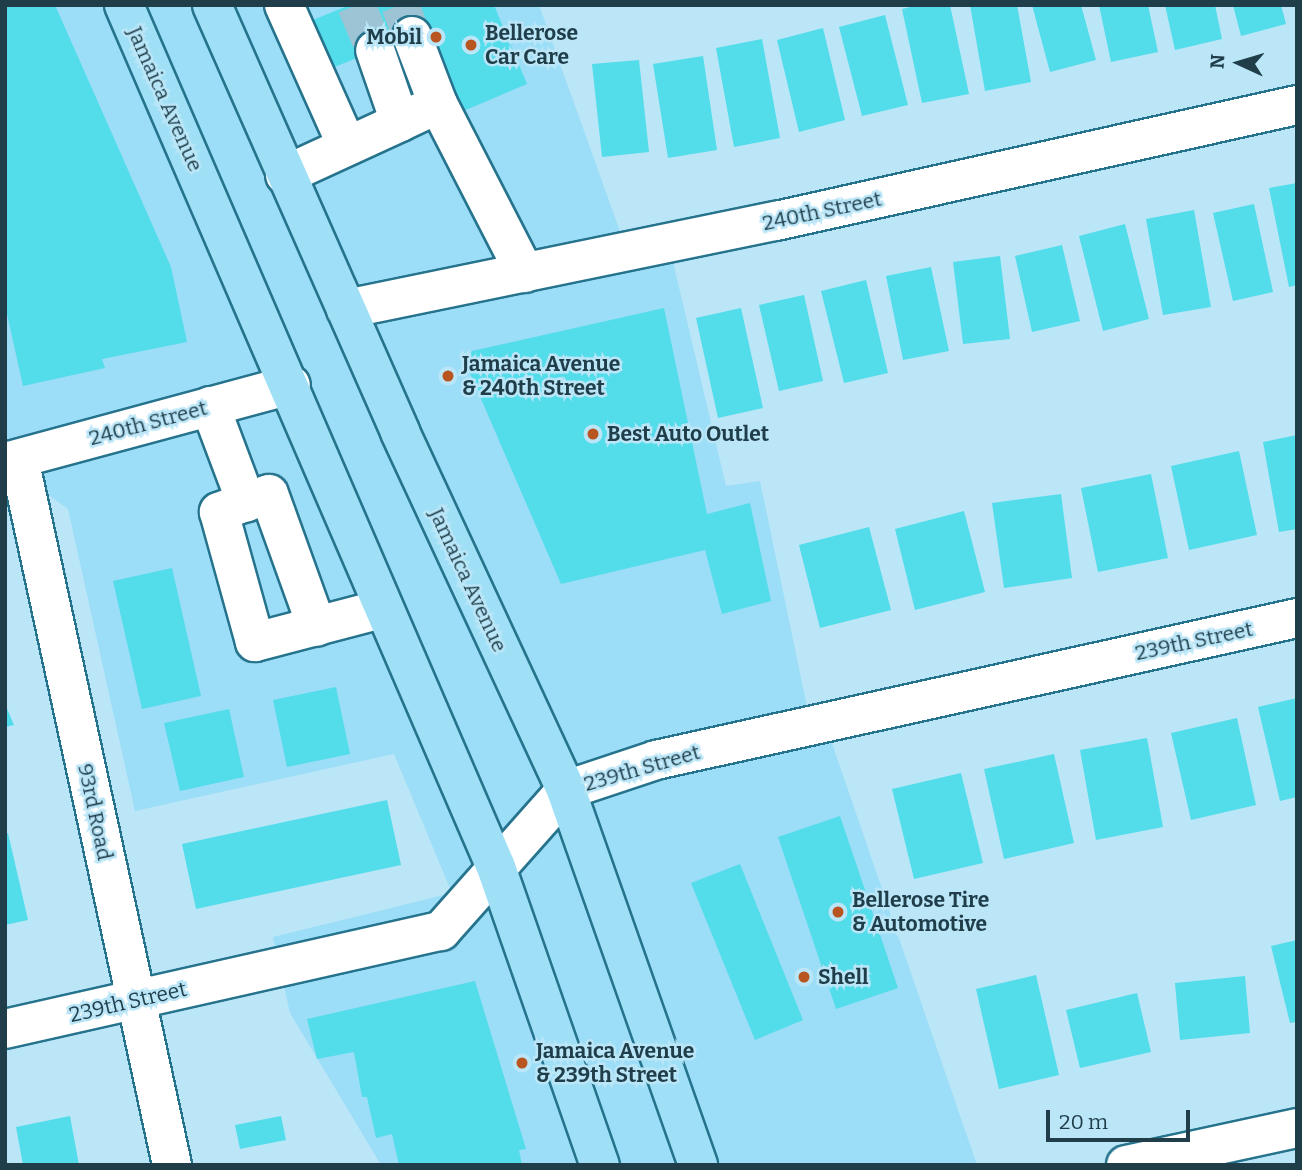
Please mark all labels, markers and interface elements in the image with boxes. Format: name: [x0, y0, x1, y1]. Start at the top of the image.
place label: Bellerose Car Care: [485, 20, 578, 70]
street label: Jamaica Avenue: [122, 23, 208, 175]
place label: Mobil: [366, 24, 422, 50]
north arrow: [1204, 28, 1274, 98]
marker: Mobil: [428, 29, 444, 45]
marker: Bellerose Car Care: [463, 37, 479, 53]
text: N: [1206, 53, 1230, 70]
street label: 240th Street: [760, 186, 884, 236]
place label: Jamaica Avenue & 240th Street: [462, 351, 620, 401]
marker: Jamaica Avenue & 240th Street: [440, 368, 456, 384]
street label: 240th Street: [86, 395, 210, 451]
place label: Best Auto Outlet: [607, 421, 769, 447]
marker: Best Auto Outlet: [585, 426, 601, 442]
street label: Jamaica Avenue: [424, 504, 512, 656]
street label: 239th Street: [1133, 616, 1255, 666]
street label: 239th Street: [581, 739, 703, 797]
street label: 93rd Road: [72, 761, 118, 863]
place label: Bellerose Tire & Automotive: [852, 887, 989, 937]
marker: Bellerose Tire & Automotive: [830, 904, 846, 920]
place label: Shell: [818, 964, 868, 990]
marker: Shell: [796, 969, 812, 985]
street label: 239th Street: [67, 976, 189, 1028]
place label: Jamaica Avenue & 239th Street: [536, 1038, 694, 1088]
marker: Jamaica Avenue & 239th Street: [514, 1055, 530, 1071]
scale bar: [1050, 1096, 1194, 1140]
text: 20 m: [1059, 1109, 1108, 1135]

